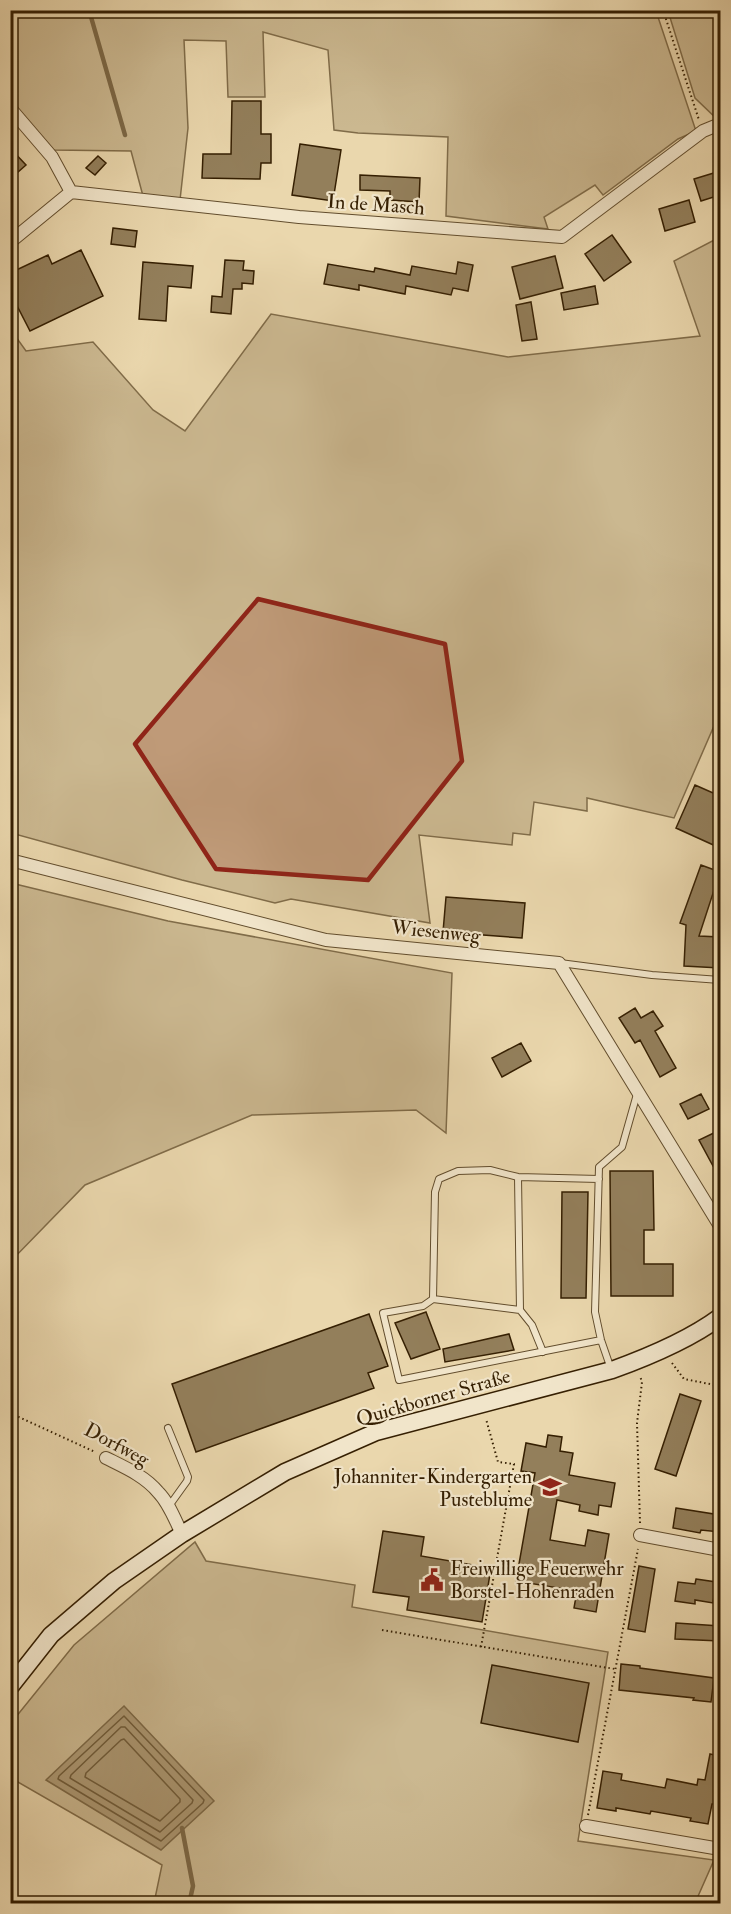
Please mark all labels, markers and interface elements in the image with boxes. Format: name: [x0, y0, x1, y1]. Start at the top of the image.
street label: In de Masch: [326, 189, 426, 220]
street label: Wiesenweg: [389, 914, 483, 949]
street label: Quickborner Straße: [353, 1363, 513, 1431]
street label: Dorfweg: [80, 1417, 155, 1473]
place label: Johanniter-Kindergarten Pusteblume: [333, 1464, 532, 1512]
school or university icon: Johanniter-Kindergarten Pusteblume: [537, 1474, 563, 1500]
place label: Freiwillige Feuerwehr Borstel-Hohenraden: [450, 1556, 624, 1604]
public building icon: Freiwillige Feuerwehr Borstel-Hohenraden: [419, 1567, 445, 1593]

